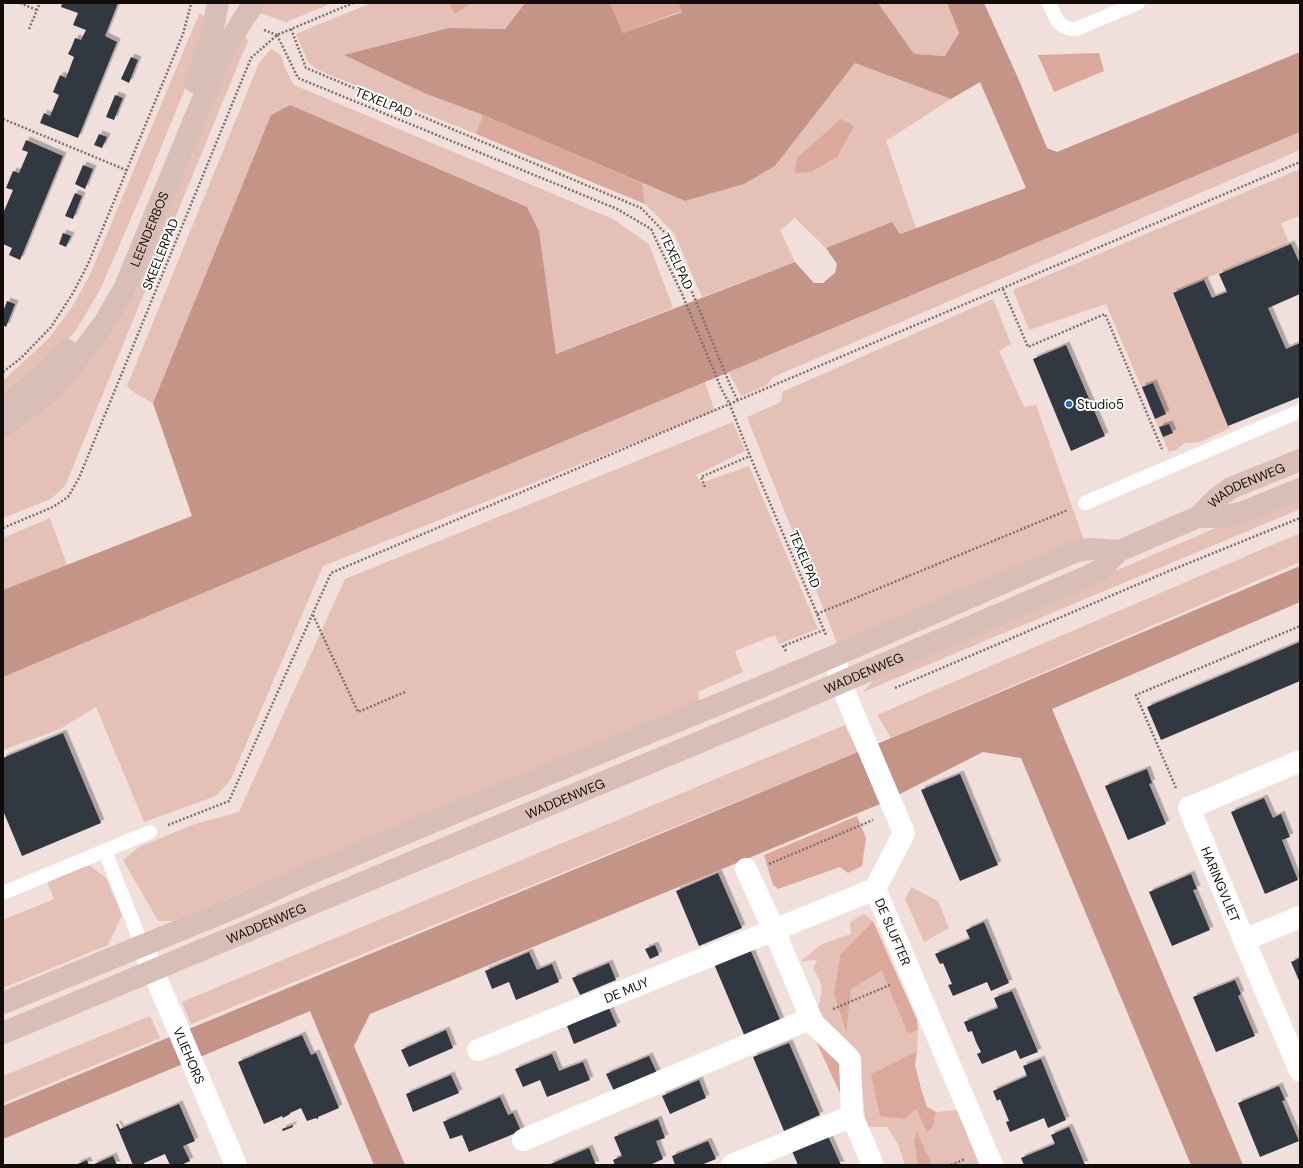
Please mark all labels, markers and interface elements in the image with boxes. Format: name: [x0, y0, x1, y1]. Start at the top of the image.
street label: TEXELPAD: [353, 83, 415, 122]
street label: LEENDERBOS: [126, 189, 173, 269]
street label: SKEELERPAD: [138, 216, 183, 292]
street label: TEXELPAD: [656, 230, 697, 292]
place label: Studio5: [1077, 396, 1124, 413]
marker: Studio5: [1064, 399, 1074, 409]
street label: WADDENWEG: [1204, 459, 1287, 511]
street label: TEXELPAD: [785, 528, 824, 590]
street label: WADDENWEG: [822, 649, 906, 698]
street label: WADDENWEG: [523, 775, 607, 823]
street label: HARINGVLIET: [1197, 844, 1244, 925]
street label: DE SLUFTER: [871, 896, 915, 969]
street label: WADDENWEG: [224, 899, 309, 948]
street label: DE MUY: [602, 973, 652, 1007]
street label: VLIEHORS: [169, 1025, 208, 1087]

